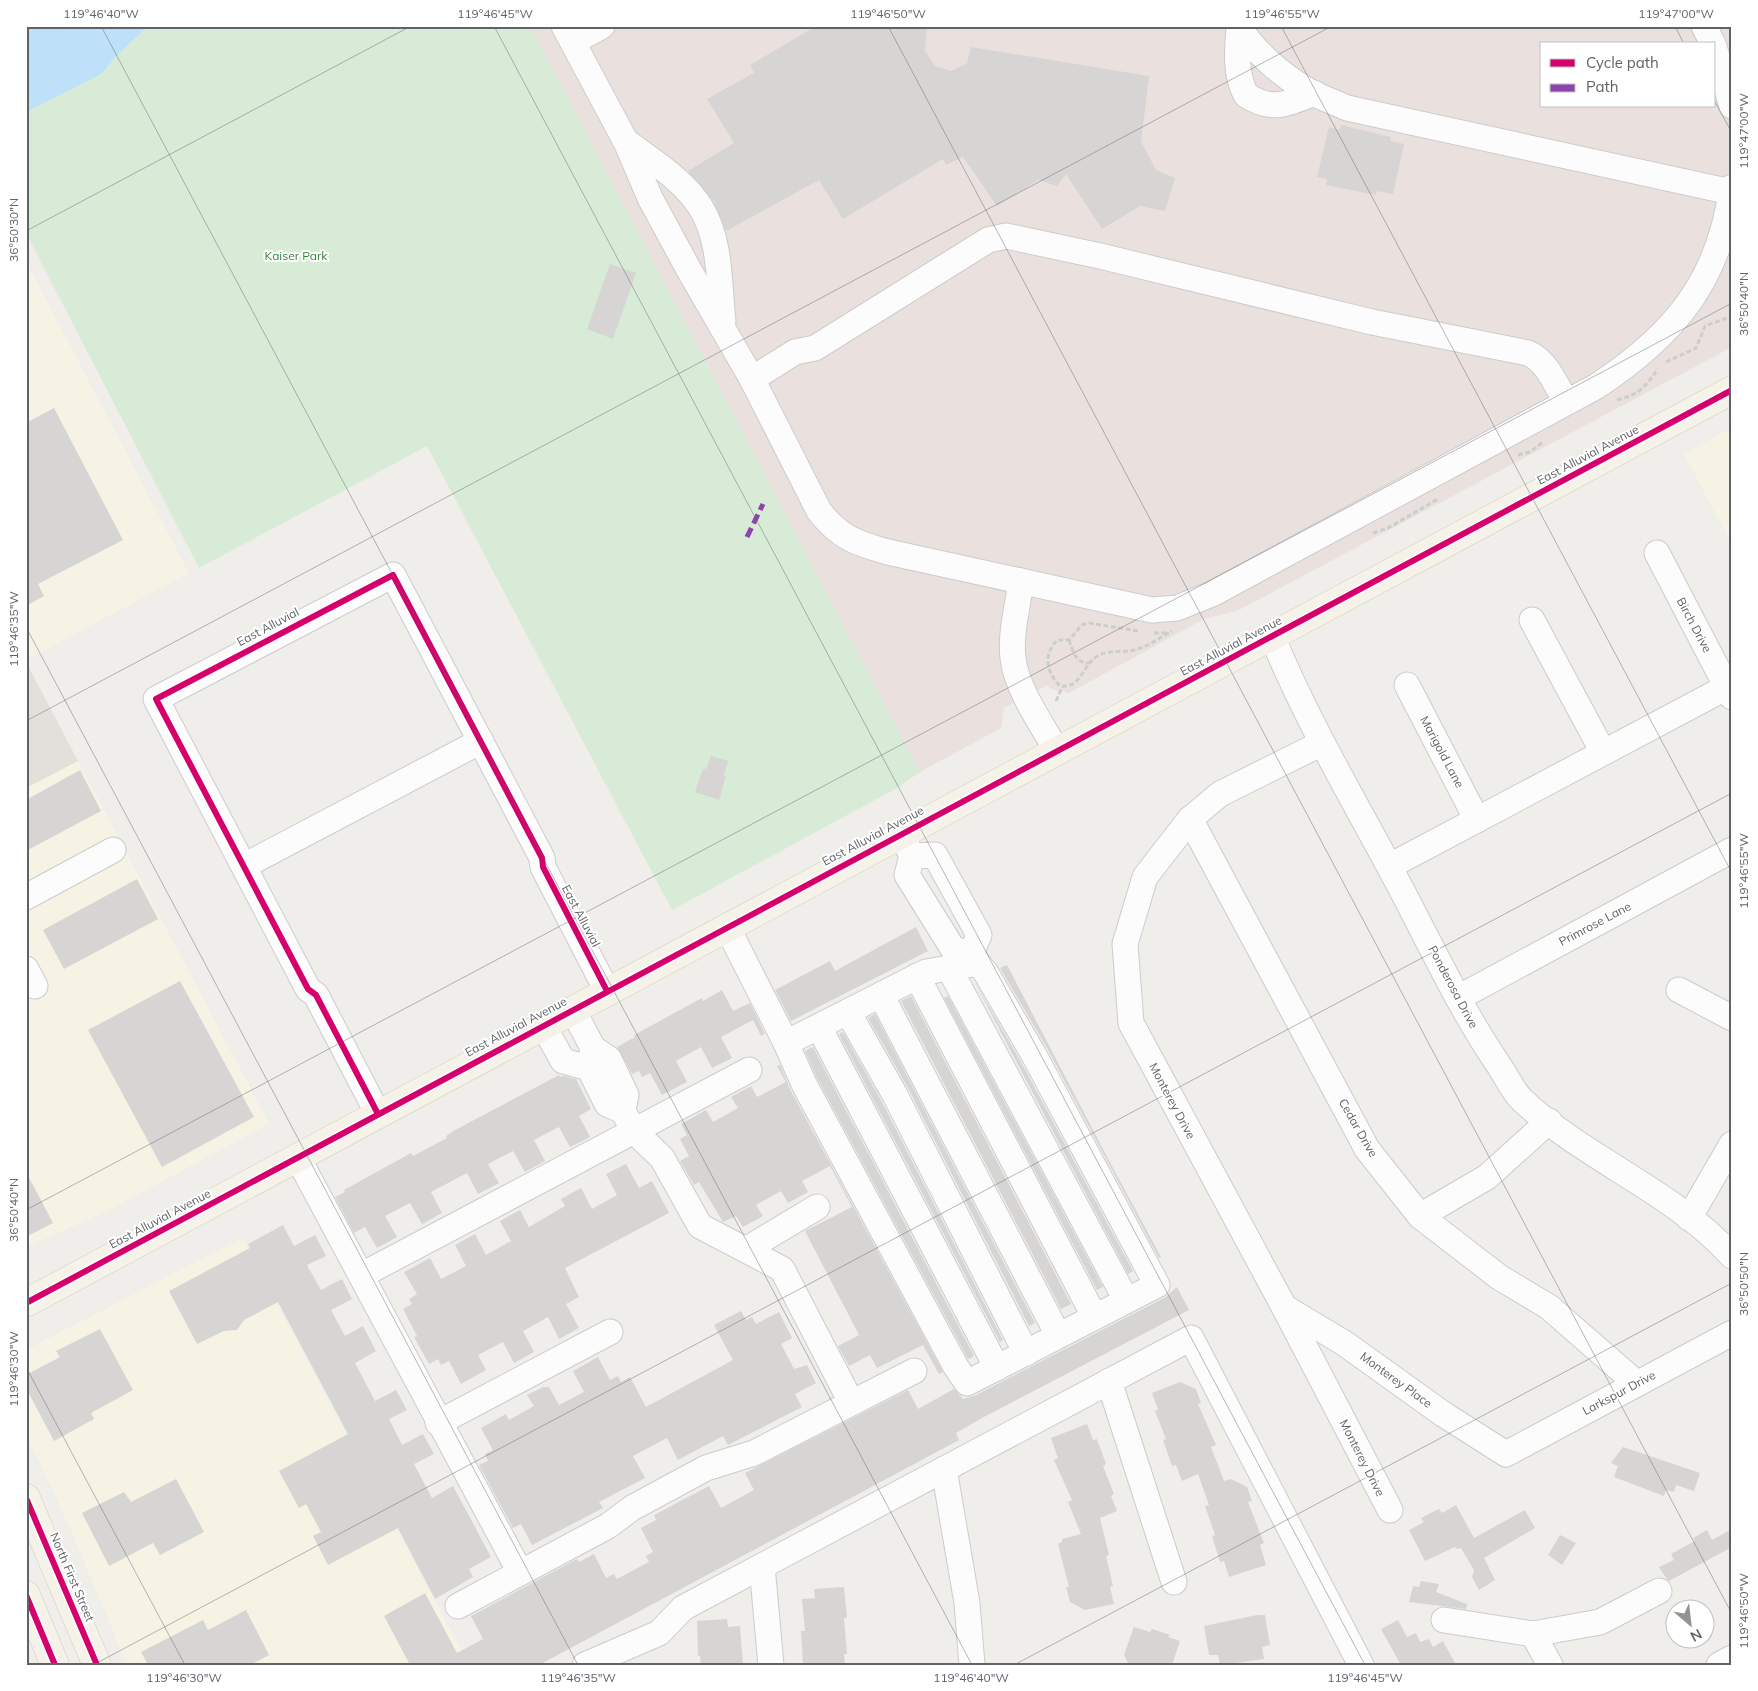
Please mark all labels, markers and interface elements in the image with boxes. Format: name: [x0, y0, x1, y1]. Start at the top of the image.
text: 119°46'40"W: [63, 6, 139, 21]
text: 119°46'45"W: [457, 6, 533, 21]
text: 119°46'50"W: [850, 6, 926, 21]
text: 119°46'55"W: [1244, 6, 1320, 21]
text: 119°47'00"W: [1638, 6, 1714, 21]
legend: [1540, 42, 1716, 108]
text: Cycle path: [1586, 53, 1659, 72]
text: Path: [1586, 77, 1618, 96]
text: 119°47'00"W: [1736, 93, 1751, 169]
text: 36°50'30"N: [6, 198, 21, 262]
park label: Kaiser Park: [265, 248, 328, 263]
text: 36°50'40"N: [1736, 272, 1751, 336]
street label: East Alluvial Avenue: [1534, 421, 1641, 488]
text: 119°46'35"W: [6, 591, 21, 667]
street label: Birch Drive: [1674, 595, 1715, 655]
street label: East Alluvial: [234, 604, 301, 649]
street label: East Alluvial Avenue: [1177, 612, 1284, 679]
street label: Marigold Lane: [1417, 713, 1468, 790]
street label: East Alluvial Avenue: [819, 802, 926, 869]
text: 119°46'55"W: [1736, 833, 1751, 909]
street label: East Alluvial: [559, 882, 604, 949]
street label: Primrose Lane: [1556, 898, 1633, 949]
street label: Ponderosa Drive: [1425, 943, 1482, 1031]
street label: East Alluvial Avenue: [462, 993, 569, 1060]
street label: Monterey Drive: [1146, 1060, 1199, 1141]
street label: Cedar Drive: [1336, 1096, 1381, 1160]
text: 36°50'40"N: [6, 1178, 21, 1242]
street label: East Alluvial Avenue: [106, 1185, 213, 1252]
text: 36°50'50"N: [1736, 1252, 1751, 1316]
text: 119°46'30"W: [6, 1331, 21, 1407]
street label: Monterey Place: [1357, 1348, 1435, 1411]
street label: Larkspur Drive: [1580, 1367, 1658, 1418]
street label: Monterey Drive: [1337, 1417, 1388, 1499]
street label: North First Street: [47, 1530, 98, 1624]
text: 119°46'50"W: [1736, 1573, 1751, 1649]
north arrow: [1666, 1598, 1716, 1648]
text: N: [1687, 1625, 1705, 1646]
text: 119°46'30"W: [146, 1670, 222, 1685]
text: 119°46'35"W: [540, 1670, 616, 1685]
text: 119°46'40"W: [933, 1670, 1009, 1685]
text: 119°46'45"W: [1327, 1670, 1403, 1685]

